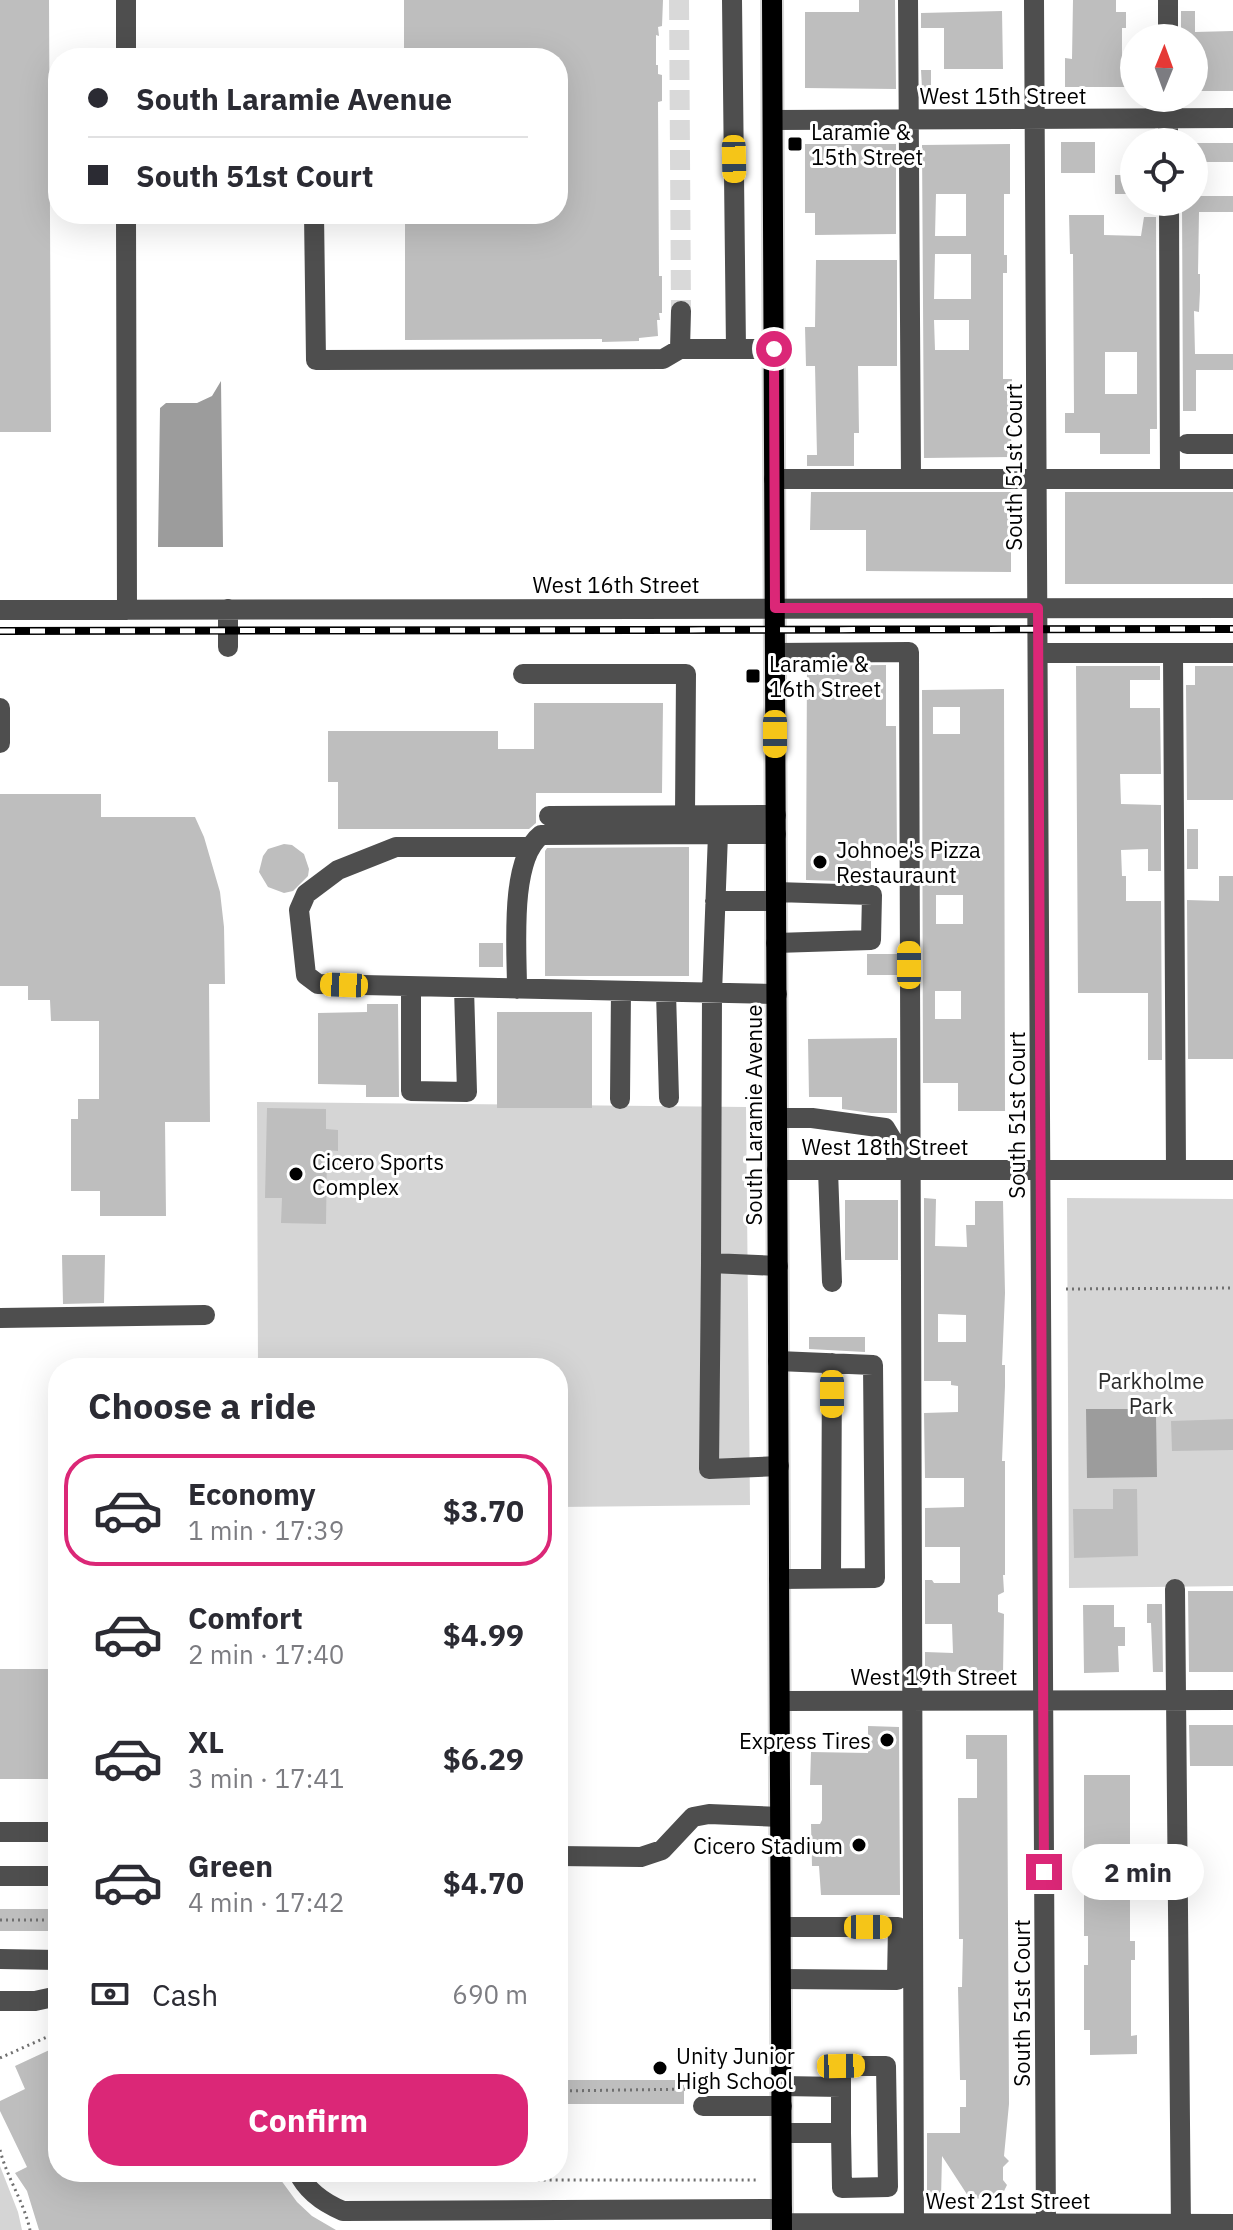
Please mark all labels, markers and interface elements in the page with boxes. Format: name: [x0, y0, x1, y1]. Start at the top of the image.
north arrow: [1120, 24, 1208, 112]
map controls: [1120, 24, 1208, 216]
text: South Laramie Avenue: [136, 79, 452, 118]
street label: West 15th Street: [920, 81, 1086, 110]
place label: Laramie & 15th Street: [811, 117, 923, 171]
button: locate: [1120, 128, 1208, 216]
car: [722, 135, 746, 183]
marker: Laramie & 15th Street: [786, 135, 804, 153]
text: South 51st Court: [136, 156, 373, 195]
route start: [756, 331, 792, 367]
street label: South 51st Court: [999, 383, 1028, 551]
street label: West 16th Street: [533, 570, 699, 599]
place label: Laramie & 16th Street: [769, 649, 881, 703]
marker: Laramie & 16th Street: [744, 667, 762, 685]
car: [763, 710, 787, 758]
place label: Johnoe's Pizza Restauraunt: [836, 835, 981, 889]
marker: Johnoe's Pizza Restauraunt: [811, 853, 829, 871]
car: [897, 941, 921, 989]
car: [320, 972, 368, 998]
street label: South Laramie Avenue: [739, 1005, 768, 1225]
street label: South 51st Court: [1002, 1031, 1031, 1199]
street label: West 18th Street: [802, 1132, 968, 1161]
place label: Cicero Sports Complex: [312, 1147, 444, 1201]
marker: Cicero Sports Complex: [287, 1165, 305, 1183]
park label: Parkholme Park: [1098, 1366, 1204, 1420]
car: [820, 1370, 844, 1418]
text: Choose a ride: [88, 1382, 316, 1429]
icon: car: [92, 1474, 164, 1546]
text: Economy: [188, 1474, 316, 1513]
text: $3.70: [443, 1491, 524, 1530]
text: 1 min · 17:39: [188, 1513, 344, 1547]
icon: car: [92, 1598, 164, 1670]
text: Comfort: [188, 1598, 303, 1637]
text: $4.99: [443, 1615, 524, 1654]
text: 2 min · 17:40: [188, 1637, 344, 1671]
street label: West 19th Street: [851, 1662, 1017, 1691]
icon: car: [92, 1722, 164, 1794]
text: XL: [188, 1722, 224, 1761]
place label: Express Tires: [739, 1726, 871, 1755]
marker: Express Tires: [878, 1731, 896, 1749]
text: $6.29: [443, 1739, 524, 1778]
text: 3 min · 17:41: [188, 1761, 344, 1795]
place label: Cicero Stadium: [693, 1831, 843, 1860]
marker: Cicero Stadium: [850, 1836, 868, 1854]
callout: 2 min: [1072, 1844, 1204, 1900]
icon: car: [92, 1846, 164, 1918]
text: Green: [188, 1846, 273, 1885]
route end: [1026, 1854, 1062, 1890]
text: 2 min: [1104, 1855, 1172, 1889]
text: $4.70: [443, 1863, 524, 1902]
text: 4 min · 17:42: [188, 1885, 344, 1919]
car: [844, 1915, 892, 1939]
street label: South 51st Court: [1007, 1919, 1036, 2087]
icon: cash: [88, 1972, 132, 2016]
text: Cash: [152, 1975, 218, 2014]
text: 690 m: [452, 1977, 528, 2011]
place label: Unity Junior High School: [676, 2041, 795, 2095]
car: [817, 2054, 865, 2078]
marker: Unity Junior High School: [651, 2059, 669, 2077]
button: Confirm: [88, 2074, 528, 2166]
street label: West 21st Street: [925, 2186, 1091, 2215]

